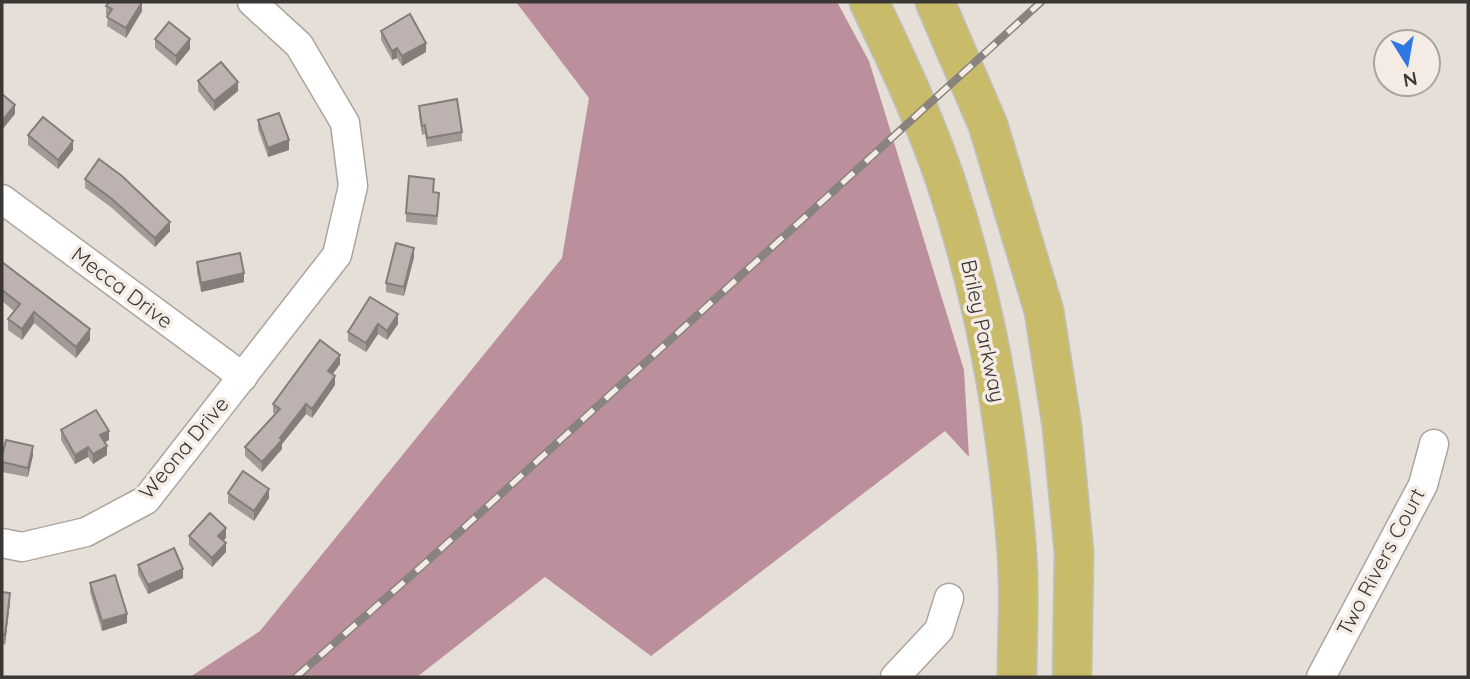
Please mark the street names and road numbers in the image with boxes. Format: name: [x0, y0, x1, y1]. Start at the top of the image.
street label: Mecca Drive: [67, 241, 178, 334]
street label: Briley Parkway: [956, 257, 1012, 405]
street label: Weona Drive: [133, 391, 234, 504]
street label: Two Rivers Court: [1330, 483, 1430, 640]

